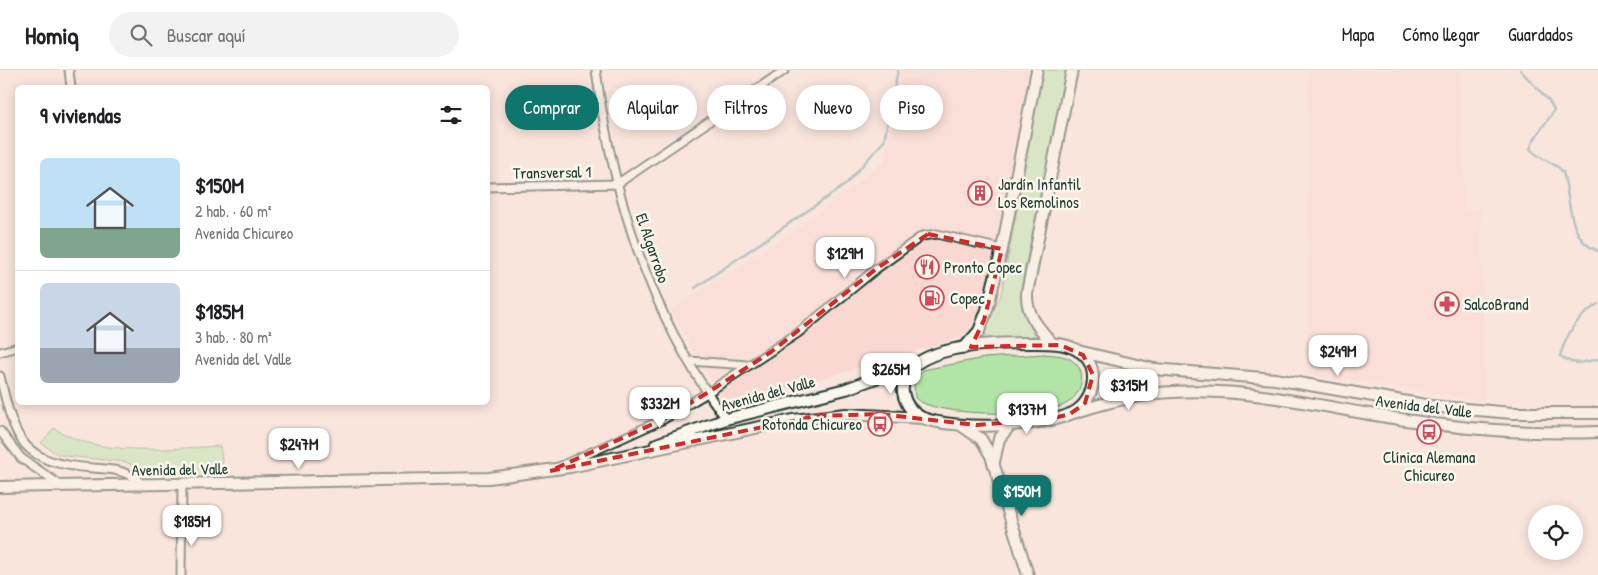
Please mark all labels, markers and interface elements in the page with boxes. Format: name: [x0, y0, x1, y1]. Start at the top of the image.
search box: [109, 12, 459, 57]
text: Homiq: [25, 19, 79, 51]
icon: search: [127, 21, 155, 49]
text: Buscar aquí: [167, 22, 246, 48]
text: Mapa: [1342, 22, 1374, 47]
text: Cómo llegar: [1402, 22, 1480, 47]
text: Guardados: [1508, 22, 1573, 47]
chip: Comprar: [505, 85, 599, 130]
chip: Alquilar: [609, 85, 697, 130]
chip: Filtros: [707, 85, 786, 130]
chip: Nuevo: [796, 85, 870, 130]
chip: Piso: [880, 85, 943, 130]
text: 9 viviendas: [40, 101, 121, 130]
icon: filters: [437, 101, 465, 129]
street label: Transversal 1: [513, 160, 592, 184]
text: $150M: [195, 171, 244, 200]
place label: Jardín Infantil Los Remolinos: [998, 173, 1081, 213]
icon: home: [80, 178, 140, 238]
building icon: Jardín Infantil Los Remolinos: [967, 180, 993, 206]
text: 2 hab. · 60 m²: [195, 200, 272, 222]
street label: El Algarrobo: [631, 210, 675, 286]
text: Avenida Chicureo: [195, 222, 293, 244]
pin: $129M: [810, 236, 880, 279]
text: $129M: [827, 242, 863, 264]
restaurant icon: Pronto Copec: [914, 254, 940, 280]
place label: Pronto Copec: [944, 256, 1023, 278]
fuel station icon: Copec: [919, 285, 945, 311]
place label: Copec: [950, 287, 985, 309]
pharmacy icon: SalcoBrand: [1434, 291, 1460, 317]
place label: SalcoBrand: [1464, 293, 1529, 315]
text: $185M: [195, 297, 244, 326]
icon: home: [80, 303, 140, 363]
text: 3 hab. · 80 m²: [195, 326, 272, 348]
pin: $249M: [1303, 334, 1373, 377]
text: $249M: [1320, 340, 1357, 362]
text: Avenida del Valle: [195, 348, 292, 370]
pin: $265M: [856, 352, 926, 395]
text: $265M: [872, 358, 910, 380]
pin: $315M: [1094, 368, 1164, 411]
street label: Avenida del Valle: [718, 370, 818, 416]
text: $315M: [1110, 374, 1148, 396]
pin: $332M: [625, 386, 695, 429]
street label: Avenida del Valle: [1375, 389, 1474, 423]
text: $332M: [640, 392, 680, 414]
pin: $137M: [992, 392, 1062, 435]
text: $137M: [1008, 398, 1046, 420]
bus stop icon: Rotonda Chicureo: [867, 411, 893, 437]
place label: Rotonda Chicureo: [762, 413, 863, 435]
bus stop icon: Clínica Alemana Chicureo: [1416, 419, 1442, 445]
pin: $247M: [264, 428, 334, 470]
text: $247M: [279, 433, 319, 455]
place label: Clínica Alemana Chicureo: [1383, 446, 1475, 486]
street label: Avenida del Valle: [131, 457, 229, 481]
pin: $150M: [987, 474, 1057, 517]
text: $150M: [1003, 480, 1041, 502]
pin: $185M: [157, 504, 227, 547]
map controls: [1528, 505, 1583, 560]
button: locate: [1528, 505, 1583, 560]
text: $185M: [173, 510, 211, 532]

